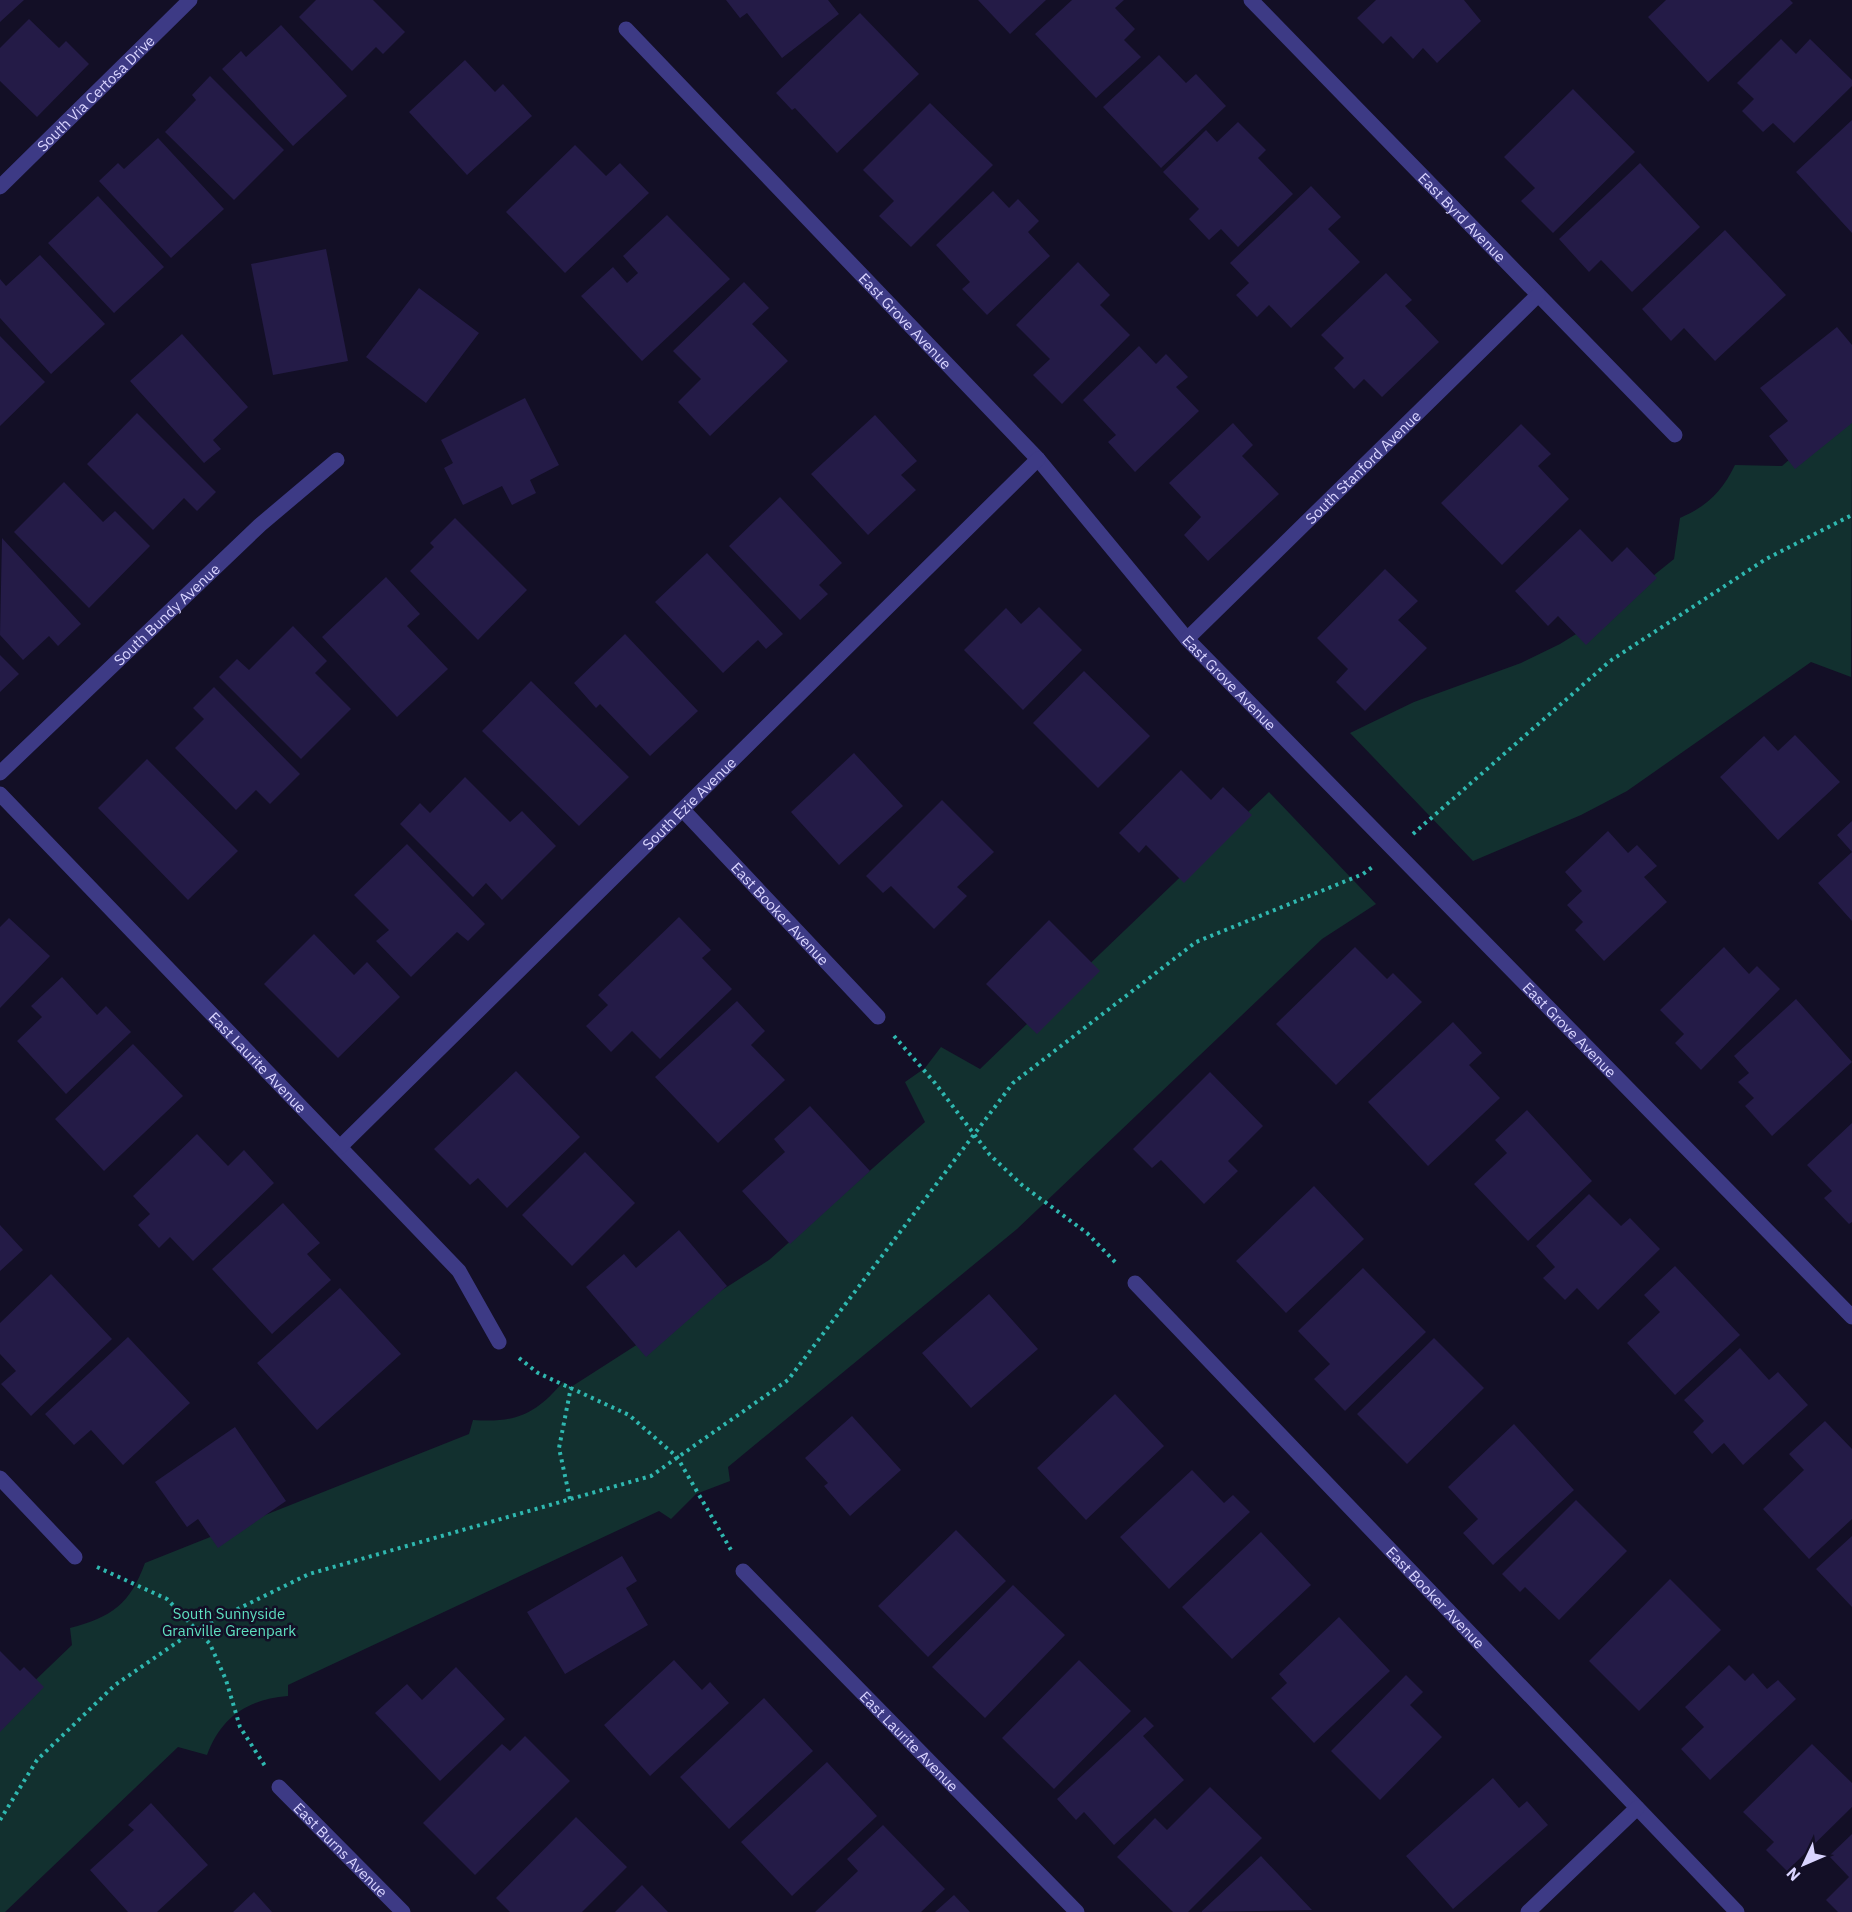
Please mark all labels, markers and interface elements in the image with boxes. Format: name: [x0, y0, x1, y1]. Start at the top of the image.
street label: South Via Certosa Drive: [33, 31, 158, 155]
street label: East Byrd Avenue: [1415, 168, 1510, 266]
street label: East Grove Avenue: [855, 269, 956, 373]
street label: South Stanford Avenue: [1301, 406, 1425, 528]
street label: South Bundy Avenue: [109, 559, 224, 669]
street label: East Grove Avenue: [1179, 631, 1281, 734]
street label: South Ezie Avenue: [638, 753, 740, 853]
street label: East Booker Avenue: [727, 858, 833, 969]
street label: East Grove Avenue: [1519, 978, 1621, 1081]
street label: East Laurite Avenue: [205, 1007, 311, 1117]
street label: East Booker Avenue: [1382, 1542, 1489, 1652]
park label: South Sunnyside Granville Greenpark: [162, 1604, 296, 1640]
street label: East Laurite Avenue: [856, 1687, 963, 1795]
street label: East Burns Avenue: [290, 1798, 392, 1901]
north arrow: [1774, 1834, 1834, 1894]
text: N: [1782, 1863, 1804, 1886]

